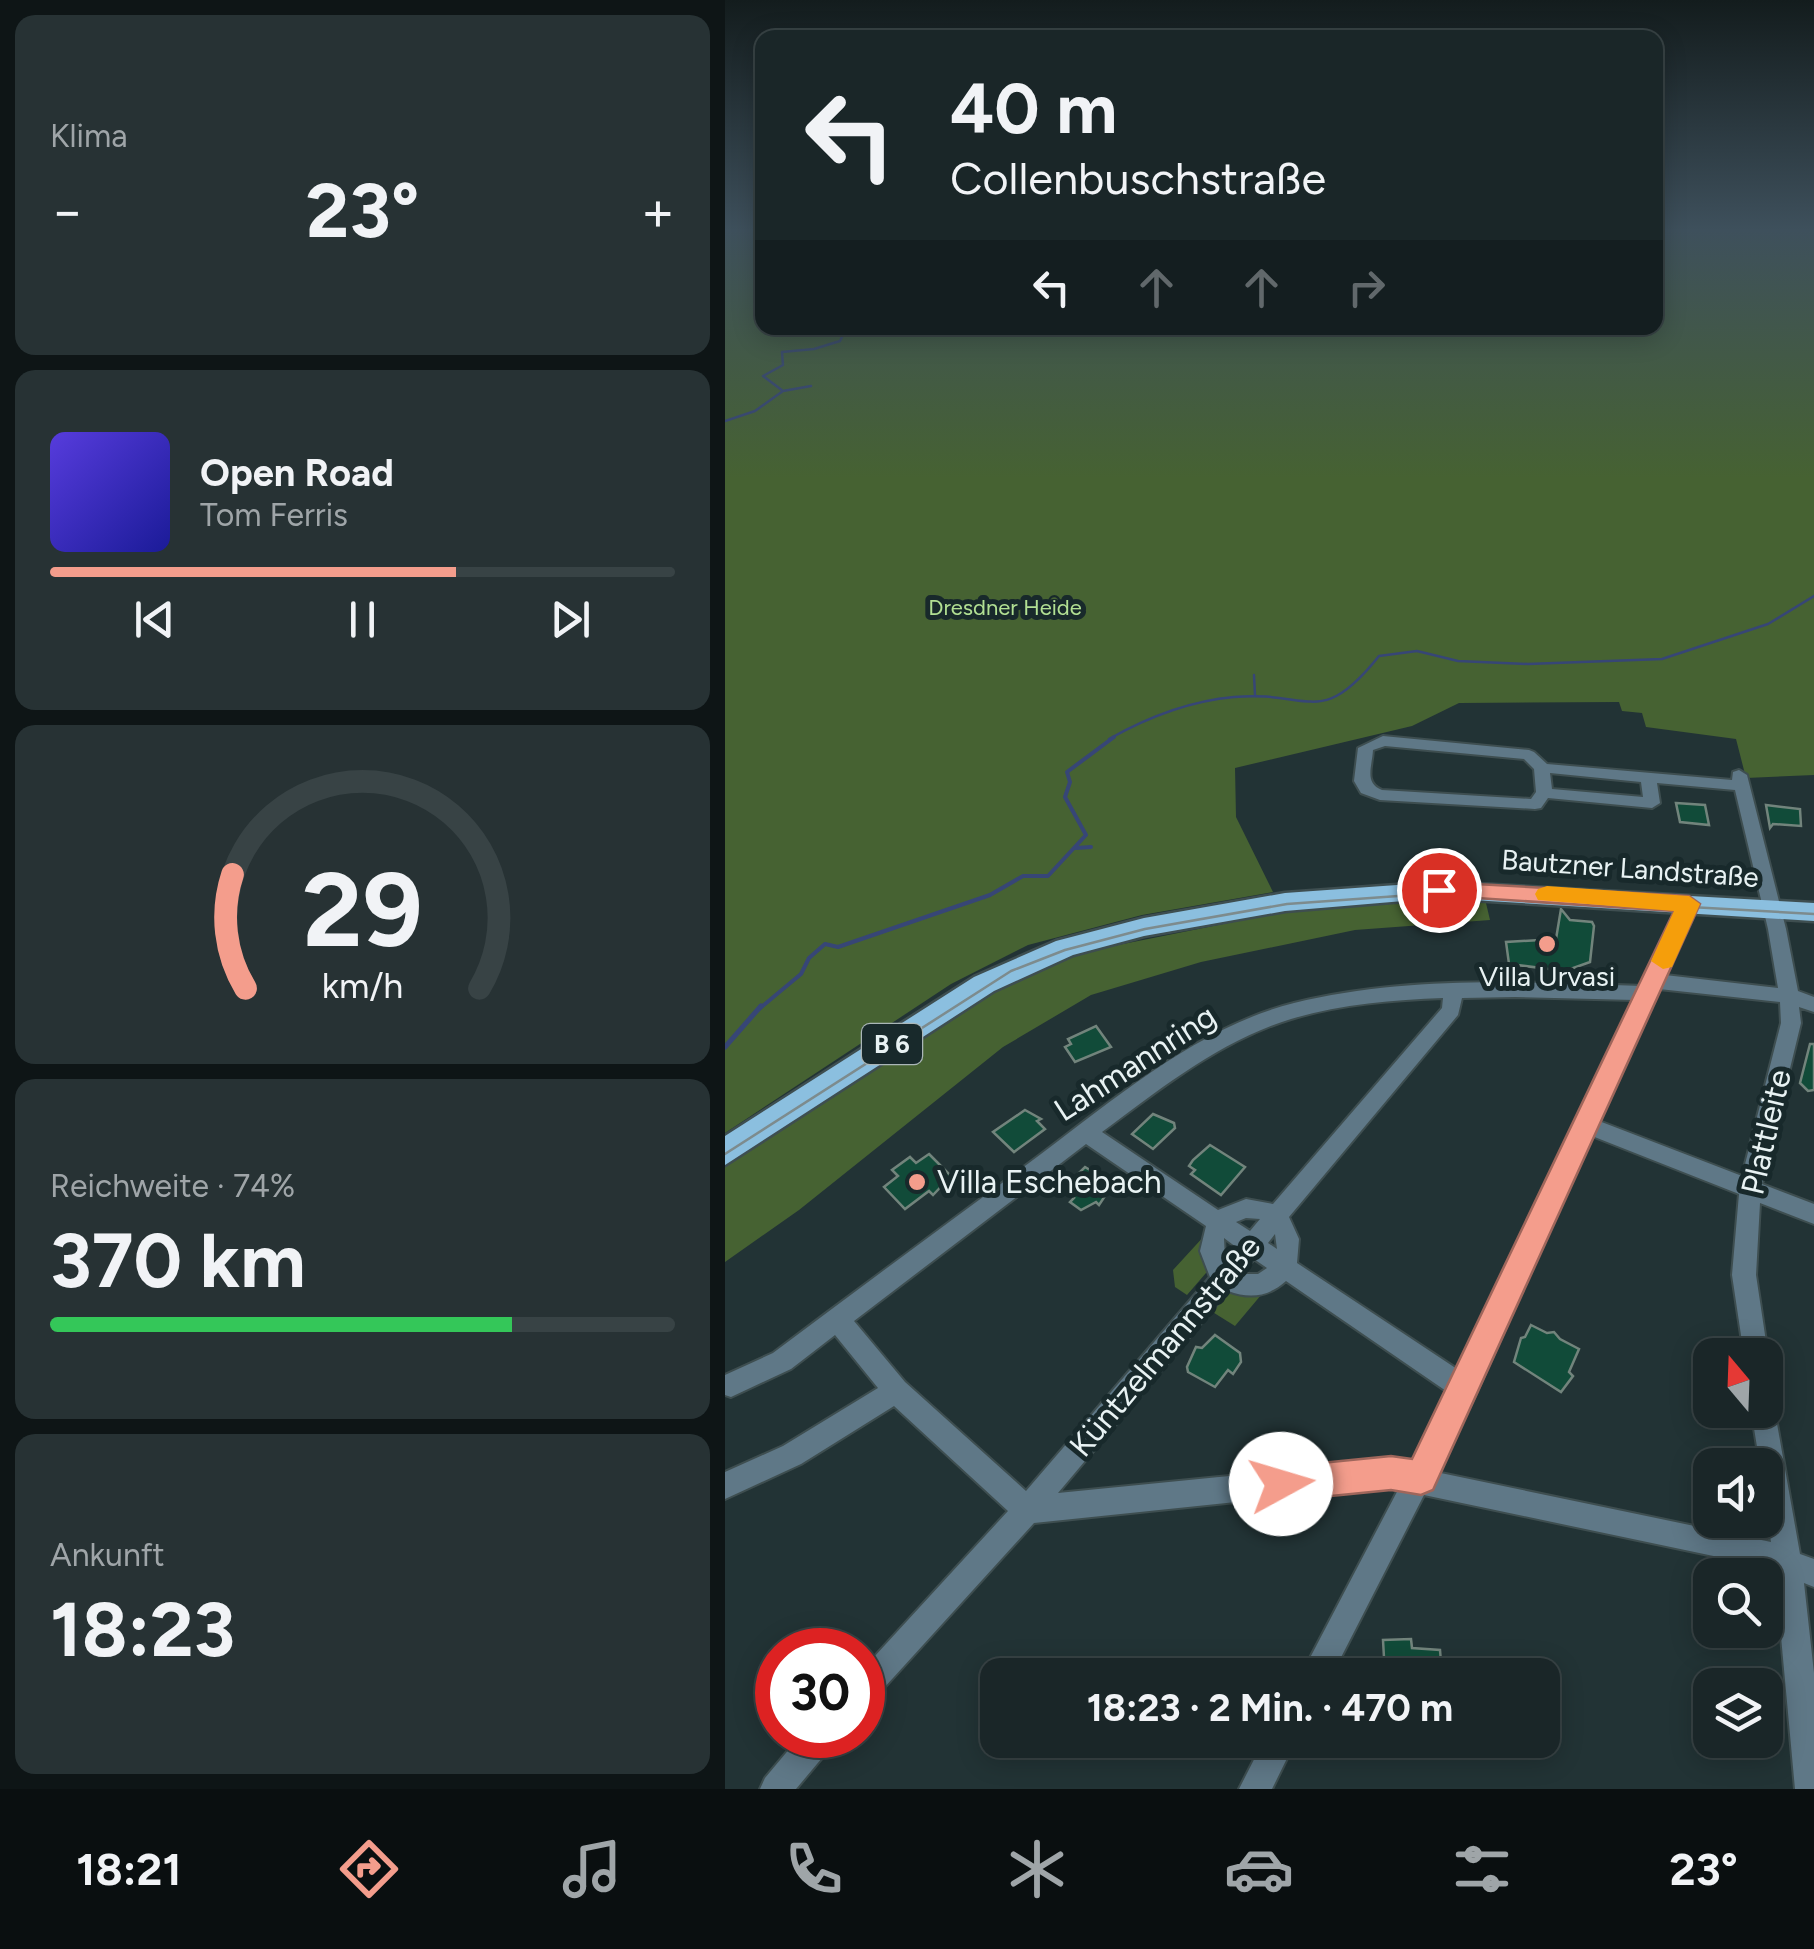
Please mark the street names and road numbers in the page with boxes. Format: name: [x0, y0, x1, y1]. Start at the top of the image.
street label: Bautzner Landstraße: [1500, 842, 1760, 894]
street label: Lahmannring: [1047, 997, 1223, 1129]
road number: B 6: [862, 1024, 922, 1064]
street label: Plattleite: [1733, 1066, 1799, 1198]
street label: Küntzelmannstraße: [1062, 1228, 1268, 1464]

